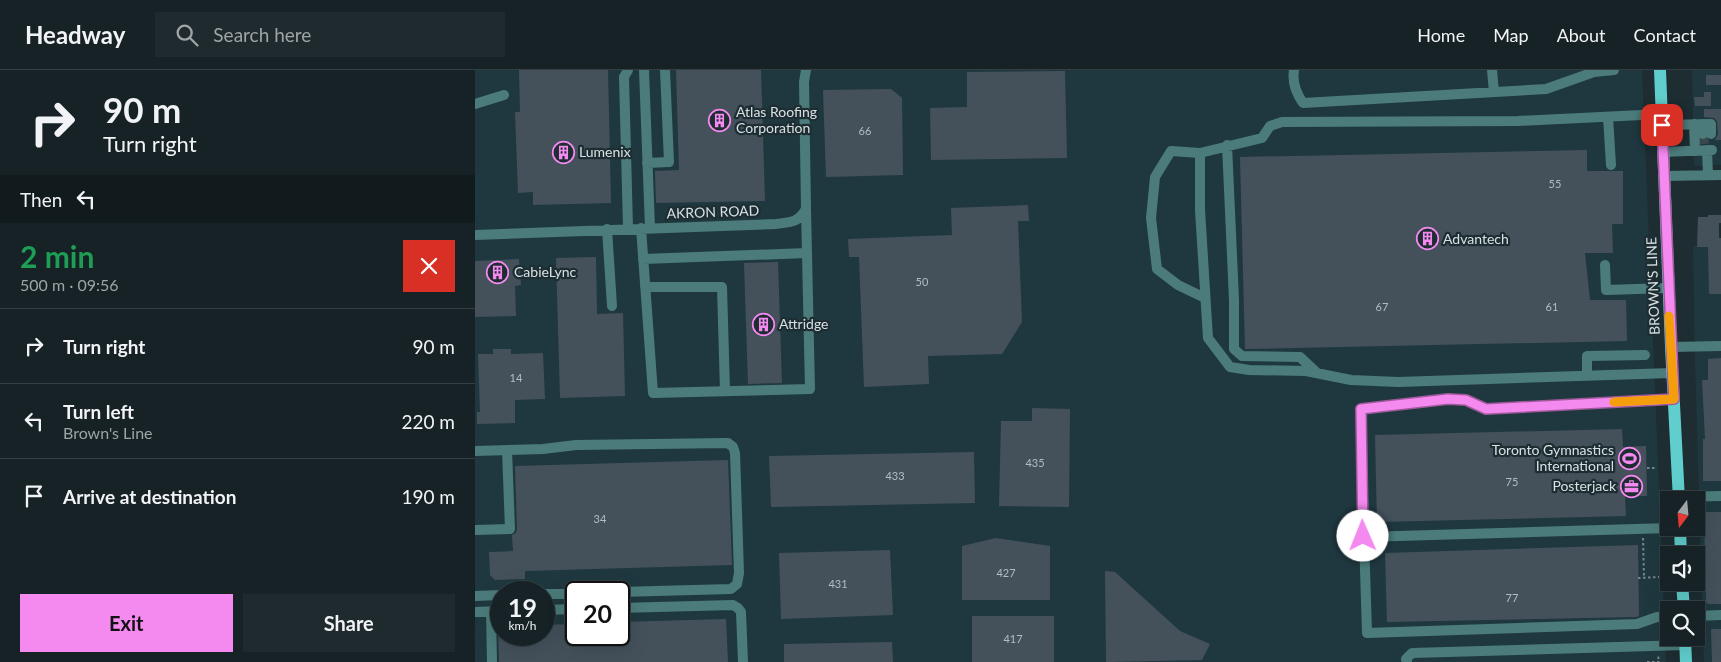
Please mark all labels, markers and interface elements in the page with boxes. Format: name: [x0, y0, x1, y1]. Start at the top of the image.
search box: [155, 12, 505, 57]
text: Headway: [25, 20, 125, 49]
icon: search: [173, 21, 201, 49]
text: Search here: [213, 23, 311, 46]
text: Home: [1417, 24, 1465, 46]
text: Map: [1493, 24, 1529, 46]
text: About: [1557, 24, 1606, 46]
text: Contact: [1634, 24, 1696, 46]
text: 90 m: [103, 88, 181, 130]
icon: right: [20, 90, 85, 155]
place label: Atlas Roofing Corporation: [736, 103, 817, 136]
pin: [1641, 104, 1683, 146]
building icon: Atlas Roofing Corporation: [708, 108, 732, 132]
icon: arrive: [1648, 111, 1676, 139]
house number: 66: [859, 124, 871, 137]
text: Turn right: [103, 130, 197, 157]
building icon: Lumenix: [551, 140, 575, 164]
place label: Lumenix: [579, 143, 631, 160]
house number: 55: [1549, 177, 1561, 190]
icon: left: [72, 185, 100, 213]
text: Then: [20, 188, 62, 211]
street label: AKRON ROAD: [666, 201, 760, 222]
building icon: Advantech: [1415, 227, 1439, 251]
place label: Advantech: [1443, 230, 1509, 247]
street label: BROWN'S LINE: [1642, 237, 1663, 335]
text: 2 min: [20, 238, 94, 274]
button: close: [403, 240, 455, 292]
building icon: CabieLync: [486, 260, 510, 284]
place label: CabieLync: [514, 263, 577, 280]
text: 500 m · 09:56: [20, 275, 119, 294]
house number: 50: [916, 275, 929, 288]
house number: 67: [1376, 300, 1388, 313]
house number: 61: [1546, 300, 1558, 313]
building icon: Attridge: [751, 312, 775, 336]
place label: Attridge: [779, 315, 828, 332]
icon: right: [20, 332, 48, 360]
text: Turn right: [63, 335, 145, 358]
text: 90 m: [412, 335, 455, 358]
house number: 14: [510, 371, 523, 384]
text: Turn left: [63, 400, 134, 423]
icon: left: [20, 407, 48, 435]
text: 220 m: [401, 410, 455, 433]
text: Brown's Line: [63, 423, 153, 442]
place label: Toronto Gymnastics International: [1492, 441, 1614, 474]
sports icon: Toronto Gymnastics International: [1618, 446, 1642, 470]
house number: 435: [1025, 456, 1045, 469]
house number: 433: [885, 469, 905, 482]
office icon: Posterjack: [1620, 474, 1644, 498]
house number: 75: [1506, 475, 1518, 488]
place label: Posterjack: [1552, 477, 1617, 494]
icon: arrive: [20, 482, 48, 510]
text: Arrive at destination: [63, 485, 236, 508]
text: 190 m: [401, 485, 455, 508]
north arrow: [1660, 491, 1705, 536]
map controls: [1660, 491, 1705, 646]
position arrow: [1336, 509, 1388, 561]
house number: 34: [594, 512, 607, 525]
button: sound: [1660, 546, 1705, 591]
house number: 427: [996, 566, 1016, 579]
house number: 431: [828, 577, 848, 590]
speed limit sign: 20: [565, 581, 630, 646]
house number: 77: [1506, 591, 1518, 604]
text: 19: [508, 592, 537, 622]
button: Exit: [20, 594, 233, 652]
button: Share: [243, 594, 455, 652]
button: search: [1660, 601, 1705, 646]
text: km/h: [508, 618, 537, 633]
house number: 417: [1003, 632, 1023, 645]

